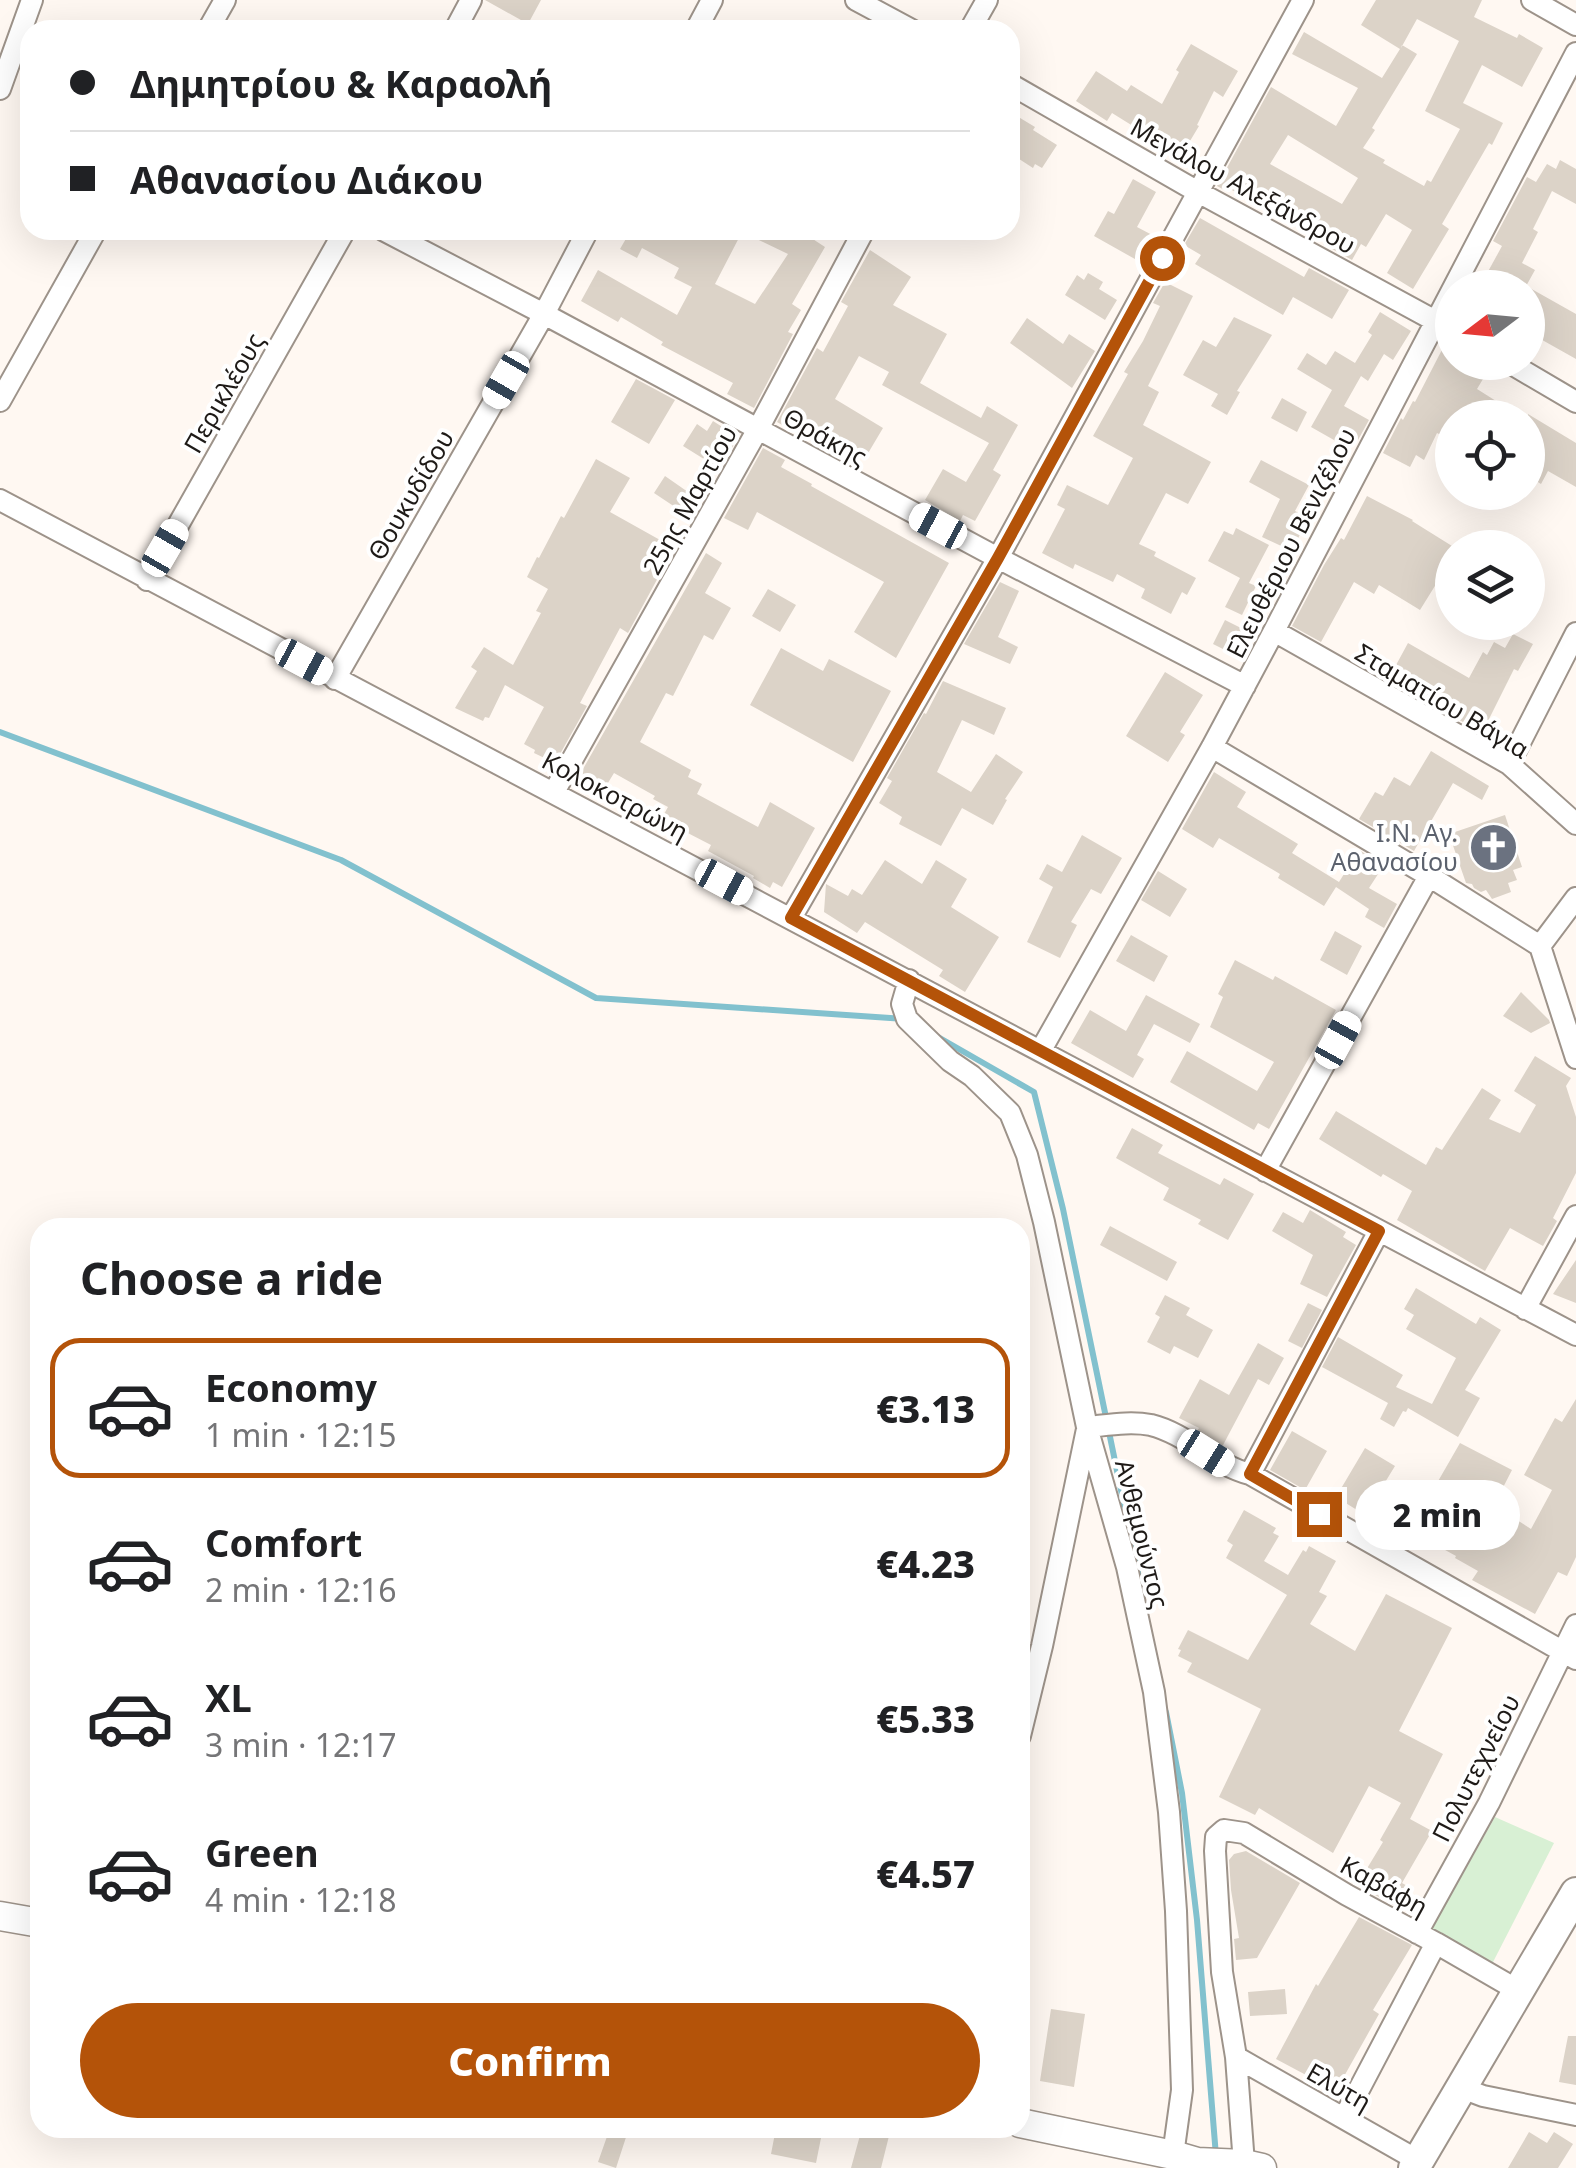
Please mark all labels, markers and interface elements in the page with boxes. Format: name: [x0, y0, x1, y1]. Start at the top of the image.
text: Δημητρίου & Καραολή: [130, 57, 552, 109]
street label: Μεγάλου Αλεξάνδρου: [1125, 109, 1362, 261]
text: Αθανασίου Διάκου: [130, 153, 484, 205]
route start: [1140, 236, 1185, 281]
north arrow: [1435, 270, 1545, 380]
map controls: [1435, 270, 1545, 640]
street label: Περικλέους: [175, 326, 271, 459]
car: [478, 347, 534, 413]
street label: Θράκης: [778, 399, 873, 473]
button: locate: [1435, 400, 1545, 510]
street label: 25ης Μαρτίου: [634, 419, 744, 580]
street label: Ελευθέριου Βενιζέλου: [1217, 422, 1363, 663]
street label: Θουκυδίδου: [359, 423, 461, 566]
car: [904, 499, 972, 553]
car: [137, 515, 193, 581]
button: layers: [1435, 530, 1545, 640]
car: [270, 635, 338, 689]
street label: Σταματίου Βάγια: [1349, 635, 1536, 766]
street label: Κολοκοτρώνη: [536, 742, 695, 848]
place label: Ι.Ν. Αγ. Αθανασίου: [1331, 815, 1458, 878]
church icon: Ι.Ν. Αγ. Αθανασίου: [1467, 821, 1519, 873]
car: [690, 855, 758, 909]
car: [1310, 1006, 1366, 1074]
text: Choose a ride: [80, 1247, 383, 1308]
text: Economy: [205, 1361, 377, 1413]
icon: car: [85, 1363, 175, 1453]
text: €3.13: [876, 1382, 975, 1434]
text: 1 min · 12:15: [205, 1413, 397, 1456]
car: [1173, 1424, 1239, 1482]
street label: Ανθεμούντος: [1108, 1456, 1178, 1612]
callout: 2 min: [1354, 1479, 1519, 1549]
route end: [1297, 1492, 1342, 1537]
text: 2 min: [1393, 1493, 1482, 1536]
text: Comfort: [205, 1516, 362, 1568]
icon: car: [85, 1518, 175, 1608]
text: €4.23: [876, 1537, 975, 1589]
text: 2 min · 12:16: [205, 1568, 397, 1611]
text: XL: [205, 1671, 252, 1723]
icon: car: [85, 1673, 175, 1763]
street label: Πολυτεχνείου: [1423, 1688, 1527, 1847]
text: €5.33: [876, 1692, 975, 1744]
text: 3 min · 12:17: [205, 1723, 397, 1766]
text: Green: [205, 1826, 319, 1878]
icon: car: [85, 1828, 175, 1918]
text: €4.57: [876, 1847, 975, 1899]
street label: Καβάφη: [1335, 1847, 1434, 1923]
text: 4 min · 12:18: [205, 1878, 397, 1921]
button: Confirm: [80, 2003, 980, 2118]
street label: Ελύτη: [1301, 2054, 1378, 2118]

